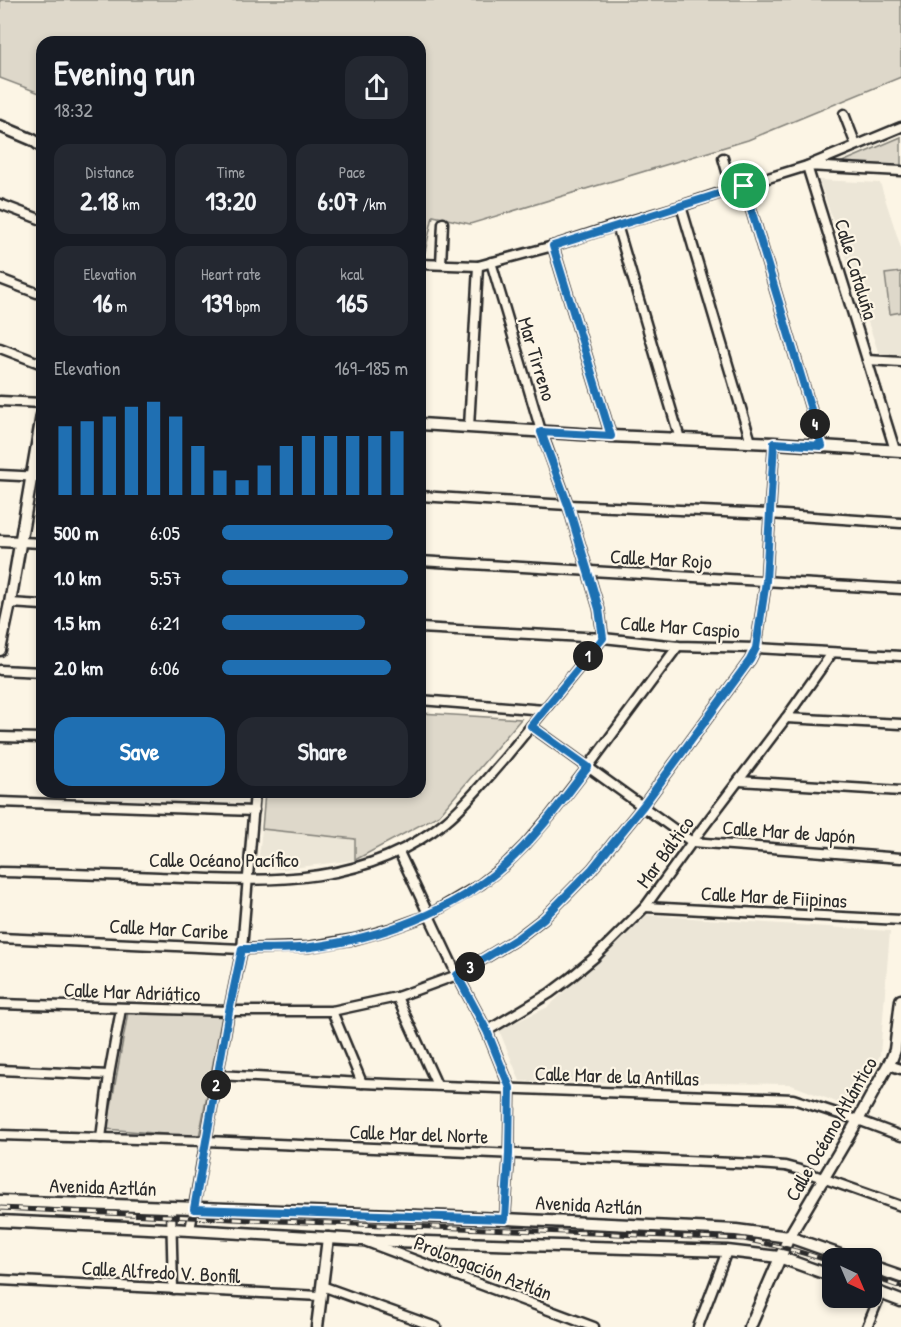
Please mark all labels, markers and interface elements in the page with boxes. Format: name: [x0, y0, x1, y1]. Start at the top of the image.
text: Evening run: [54, 51, 195, 95]
button: share: [345, 56, 408, 119]
text: 18:32: [54, 96, 93, 123]
pin: [718, 160, 769, 211]
text: Distance: [86, 161, 134, 183]
text: Time: [217, 161, 245, 183]
text: Pace: [339, 161, 365, 183]
icon: arrive: [727, 169, 760, 202]
text: 2.18: [80, 183, 119, 218]
text: 13:20: [206, 183, 256, 218]
text: 6:07: [318, 183, 358, 218]
text: km: [119, 193, 140, 215]
text: /km: [358, 193, 386, 215]
street label: Calle Cataluña: [828, 215, 885, 323]
text: Elevation: [83, 263, 137, 285]
text: Heart rate: [201, 263, 261, 285]
text: kcal: [340, 263, 364, 285]
text: 16: [93, 285, 113, 320]
text: 139: [202, 285, 232, 320]
text: 165: [337, 285, 367, 320]
text: m: [113, 295, 127, 317]
text: bpm: [232, 295, 260, 317]
street label: Mar Tirreno: [512, 314, 563, 404]
text: Elevation: [54, 354, 120, 381]
text: 169–185 m: [334, 354, 408, 381]
pin: 4: [800, 409, 830, 439]
text: 4: [812, 413, 818, 435]
text: 500 m: [54, 519, 99, 546]
text: 6:05: [150, 519, 180, 546]
street label: Calle Mar Rojo: [609, 542, 713, 575]
text: 1.0 km: [54, 564, 101, 591]
text: 5:57: [150, 564, 181, 591]
text: 1.5 km: [54, 609, 101, 636]
text: 6:21: [150, 609, 179, 636]
street label: Calle Mar Caspio: [619, 609, 741, 644]
pin: 1: [573, 641, 603, 671]
text: 1: [585, 645, 591, 667]
text: 2.0 km: [54, 654, 103, 681]
text: 6:06: [150, 654, 180, 681]
button: Save: [54, 717, 225, 786]
button: Share: [237, 717, 408, 786]
street label: Mar Báltico: [629, 810, 700, 893]
street label: Calle Mar de Japón: [722, 813, 856, 850]
street label: Calle Océano Pacífico: [149, 846, 299, 873]
street label: Calle Mar de Fiipinas: [700, 879, 848, 914]
street label: Calle Mar Caribe: [109, 912, 229, 945]
pin: 3: [455, 952, 485, 982]
text: 3: [466, 956, 474, 978]
street label: Calle Mar Adriático: [63, 976, 201, 1007]
street label: Calle Océano Atlántico: [778, 1052, 883, 1206]
street label: Calle Mar de la Antillas: [534, 1059, 700, 1092]
pin: 2: [201, 1070, 231, 1100]
text: 2: [212, 1074, 220, 1096]
street label: Calle Mar del Norte: [349, 1118, 489, 1149]
street label: Avenida Aztlán: [49, 1171, 157, 1202]
street label: Avenida Aztlán: [535, 1188, 643, 1221]
street label: Prolongación Aztlán: [410, 1229, 556, 1306]
north arrow: [822, 1248, 882, 1308]
map controls: [822, 1248, 882, 1308]
street label: Calle Alfredo V. Bonfil: [81, 1254, 242, 1289]

